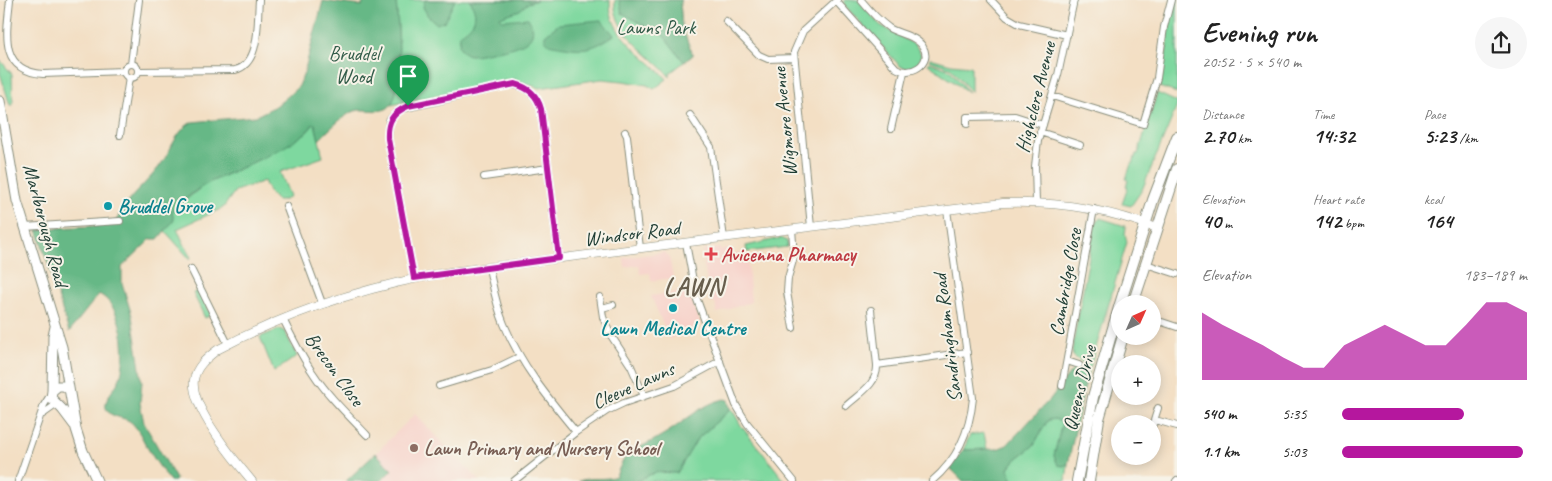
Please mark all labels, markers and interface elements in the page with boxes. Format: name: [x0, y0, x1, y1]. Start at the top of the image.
park label: Lawns Park: [617, 15, 697, 40]
text: Evening run: [1202, 15, 1317, 50]
button: share: [1475, 17, 1527, 69]
street label: Highclere Avenue: [1010, 38, 1062, 155]
park label: Bruddel Wood: [329, 41, 383, 89]
text: 20:52 · 5 × 540 m: [1202, 52, 1301, 72]
pin: [387, 55, 429, 106]
icon: arrive: [394, 62, 422, 90]
street label: Wigmore Avenue: [766, 65, 803, 178]
text: Distance: [1202, 106, 1244, 123]
text: Time: [1313, 106, 1334, 123]
text: Pace: [1424, 106, 1446, 123]
text: 2.70: [1202, 123, 1234, 149]
text: 14:32: [1313, 123, 1355, 149]
text: 5:23: [1424, 123, 1456, 149]
text: km: [1234, 130, 1252, 147]
text: /km: [1456, 130, 1478, 147]
street label: Marlborough Road: [17, 161, 75, 292]
text: Elevation: [1202, 191, 1245, 208]
text: Heart rate: [1313, 191, 1364, 208]
text: kcal: [1424, 191, 1443, 208]
place label: Bruddel Grove: [118, 194, 214, 219]
marker: Bruddel Grove: [102, 200, 114, 212]
text: 40: [1202, 208, 1221, 234]
text: 142: [1313, 208, 1341, 234]
text: 164: [1424, 208, 1453, 234]
street label: Windsor Road: [583, 215, 684, 252]
text: m: [1221, 215, 1232, 232]
text: bpm: [1341, 215, 1364, 232]
street label: Cambridge Close: [1044, 225, 1087, 338]
place label: Avicenna Pharmacy: [721, 242, 858, 267]
marker: Avicenna Pharmacy: [705, 248, 717, 260]
text: Elevation: [1202, 265, 1251, 285]
text: 183–189 m: [1464, 265, 1527, 285]
street label: Sandringham Road: [927, 269, 968, 403]
district label: LAWN: [664, 271, 728, 303]
north arrow: [1111, 295, 1161, 345]
map controls: [1111, 295, 1161, 465]
marker: Lawn Medical Centre: [667, 302, 679, 314]
place label: Lawn Medical Centre: [600, 316, 747, 341]
street label: Brecon Close: [299, 327, 371, 412]
street label: Queens Drive: [1057, 341, 1102, 433]
street label: Cleeve Lawns: [588, 355, 680, 415]
button: +: [1111, 355, 1161, 405]
text: 540 m: [1202, 404, 1236, 424]
text: 5:35: [1282, 404, 1307, 424]
button: −: [1111, 415, 1161, 465]
place label: Lawn Primary and Nursery School: [424, 436, 663, 461]
marker: Lawn Primary and Nursery School: [408, 442, 420, 454]
text: 1.1 km: [1202, 442, 1239, 462]
text: 5:03: [1282, 442, 1307, 462]

